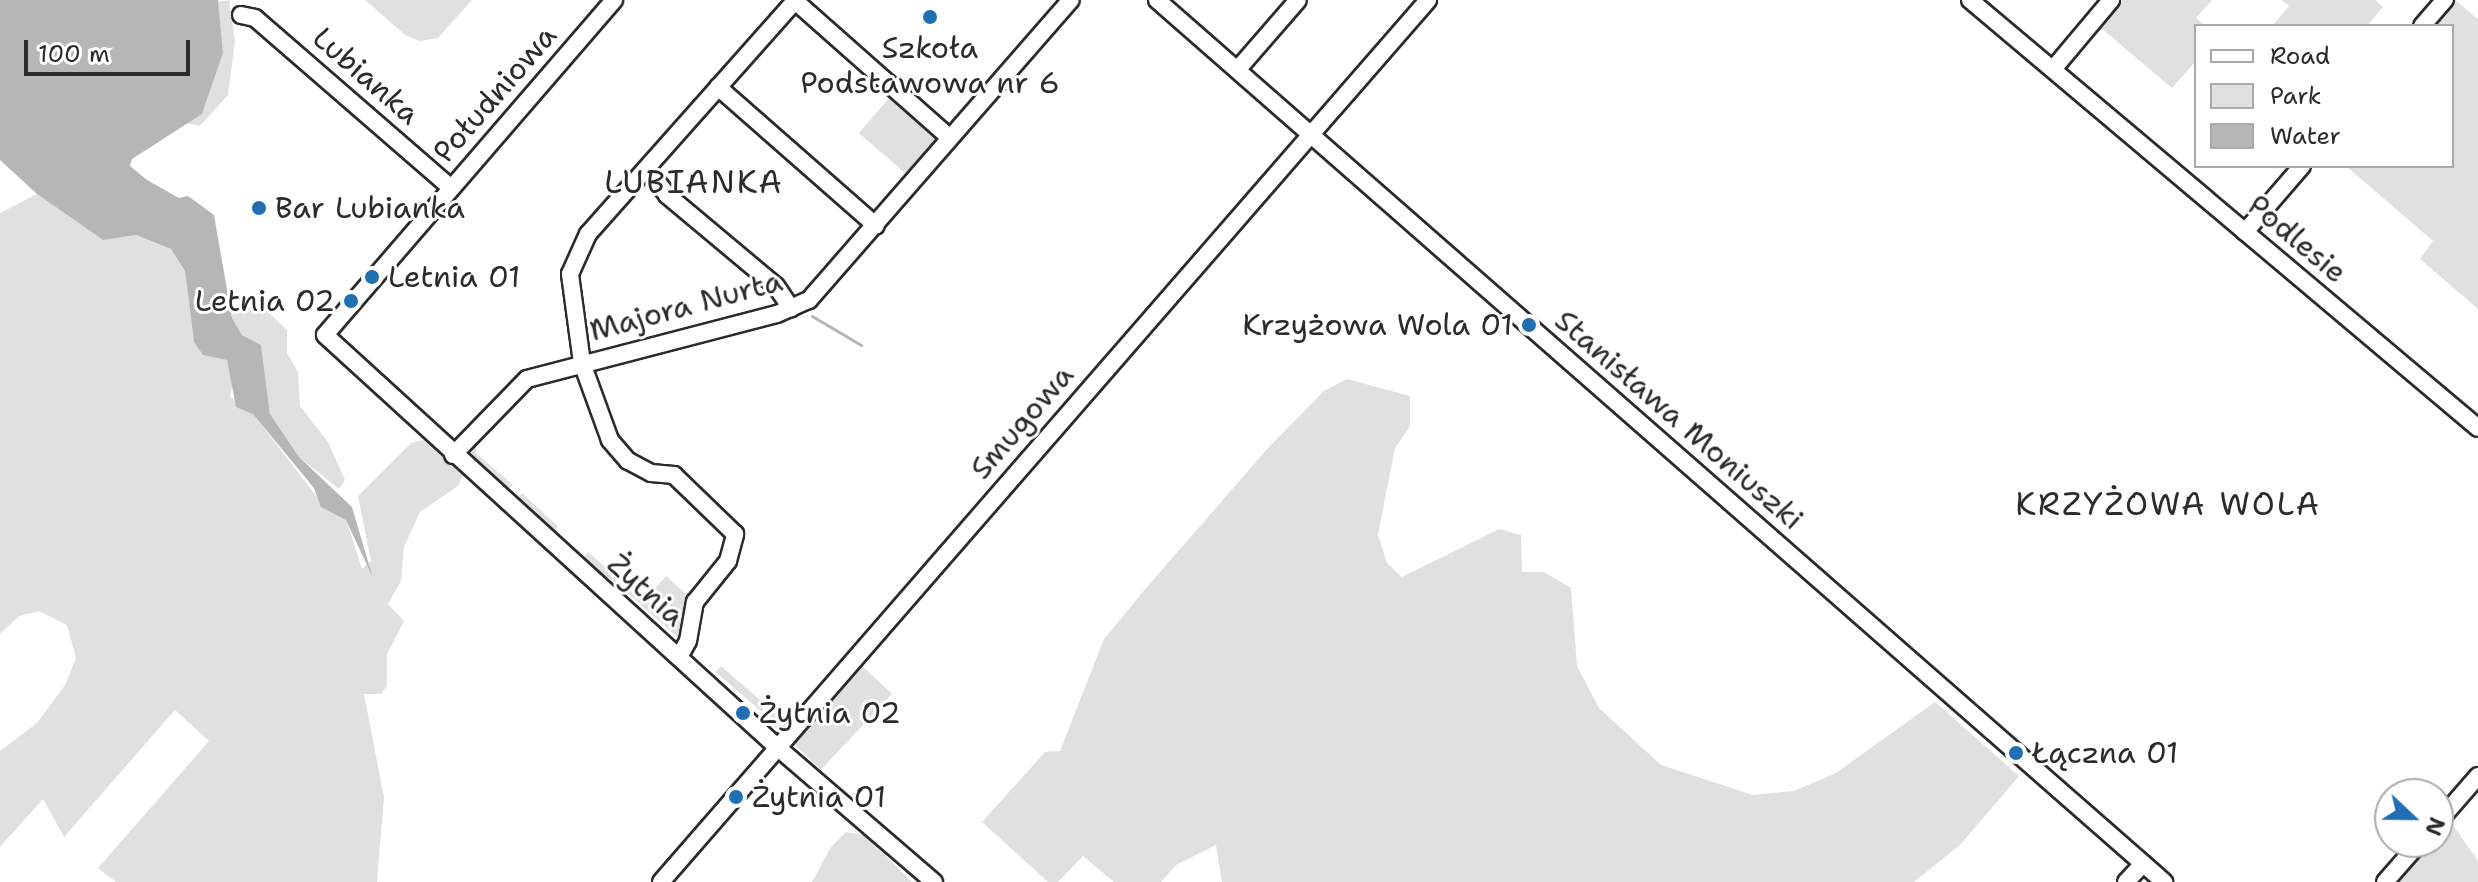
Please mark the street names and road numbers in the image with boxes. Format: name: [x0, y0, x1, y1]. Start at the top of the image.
street label: Południowa: [426, 18, 564, 170]
street label: Lubianka: [305, 20, 427, 132]
street label: Podlesie: [2240, 187, 2354, 291]
street label: Majora Nurta: [586, 263, 786, 349]
street label: Stanisława Moniuszki: [1548, 302, 1810, 538]
street label: Smugowa: [963, 358, 1081, 486]
street label: Żytnia: [600, 546, 692, 634]

